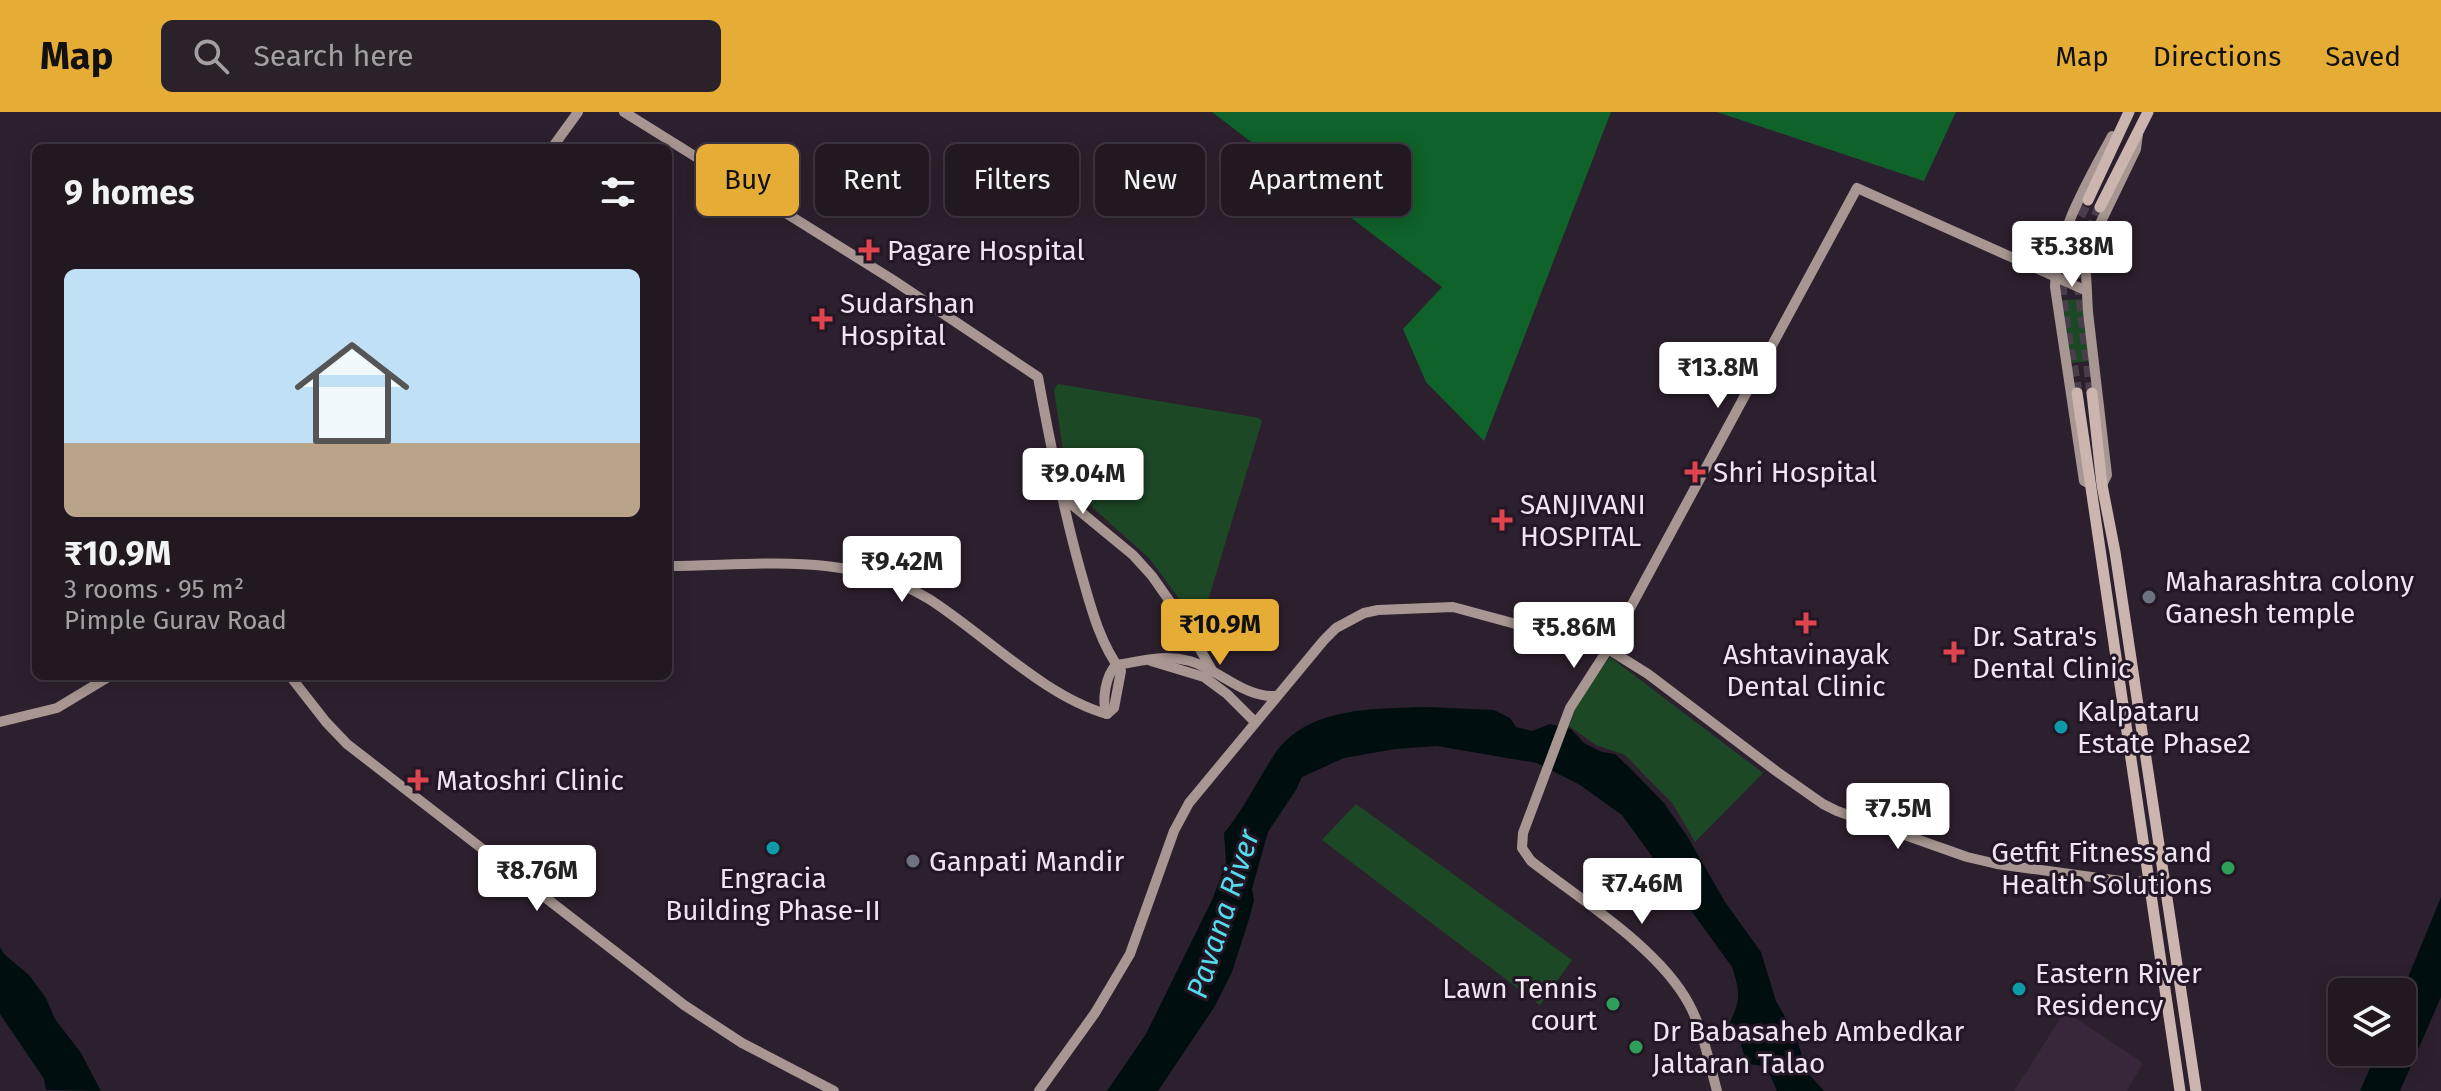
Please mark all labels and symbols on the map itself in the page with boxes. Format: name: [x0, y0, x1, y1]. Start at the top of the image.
pin: ₹5.38M: [2007, 221, 2137, 289]
place label: Pagare Hospital: [887, 234, 1085, 267]
marker: Pagare Hospital: [858, 239, 880, 261]
place label: Sudarshan Hospital: [840, 287, 975, 352]
marker: Sudarshan Hospital: [811, 308, 833, 330]
pin: ₹13.8M: [1653, 342, 1783, 410]
pin: ₹9.04M: [1018, 448, 1148, 516]
place label: Shri Hospital: [1713, 456, 1877, 489]
marker: Shri Hospital: [1684, 461, 1706, 483]
place label: SANJIVANI HOSPITAL: [1520, 488, 1646, 553]
marker: SANJIVANI HOSPITAL: [1491, 509, 1513, 531]
pin: ₹9.42M: [837, 536, 967, 604]
place label: Maharashtra colony Ganesh temple: [2165, 565, 2414, 630]
marker: Maharashtra colony Ganesh temple: [2140, 588, 2158, 606]
pin: ₹10.9M: [1155, 599, 1285, 667]
pin: ₹5.86M: [1509, 602, 1639, 670]
marker: Ashtavinayak Dental Clinic: [1795, 612, 1817, 634]
place label: Dr. Satra's Dental Clinic: [1972, 620, 2131, 685]
place label: Ashtavinayak Dental Clinic: [1723, 638, 1890, 703]
marker: Dr. Satra's Dental Clinic: [1943, 641, 1965, 663]
place label: Kalpataru Estate Phase2: [2077, 695, 2251, 760]
marker: Kalpataru Estate Phase2: [2052, 718, 2070, 736]
place label: Matoshri Clinic: [436, 764, 624, 797]
marker: Matoshri Clinic: [407, 769, 429, 791]
pin: ₹7.5M: [1842, 783, 1954, 851]
water label: Pavana River: [1179, 824, 1268, 1003]
place label: Getfit Fitness and Health Solutions: [1991, 836, 2212, 901]
marker: Engracia Building Phase-II: [764, 839, 782, 857]
pin: ₹8.76M: [472, 845, 602, 913]
place label: Ganpati Mandir: [929, 845, 1124, 878]
marker: Ganpati Mandir: [904, 852, 922, 870]
pin: ₹7.46M: [1577, 858, 1707, 926]
marker: Getfit Fitness and Health Solutions: [2219, 859, 2237, 877]
place label: Engracia Building Phase-II: [665, 862, 881, 927]
place label: Eastern River Residency: [2035, 957, 2202, 1022]
place label: Lawn Tennis court: [1442, 972, 1598, 1037]
marker: Eastern River Residency: [2010, 980, 2028, 998]
marker: Lawn Tennis court: [1604, 995, 1622, 1013]
place label: Dr Babasaheb Ambedkar Jaltaran Talao: [1652, 1015, 1964, 1080]
marker: Dr Babasaheb Ambedkar Jaltaran Talao: [1627, 1038, 1645, 1056]

